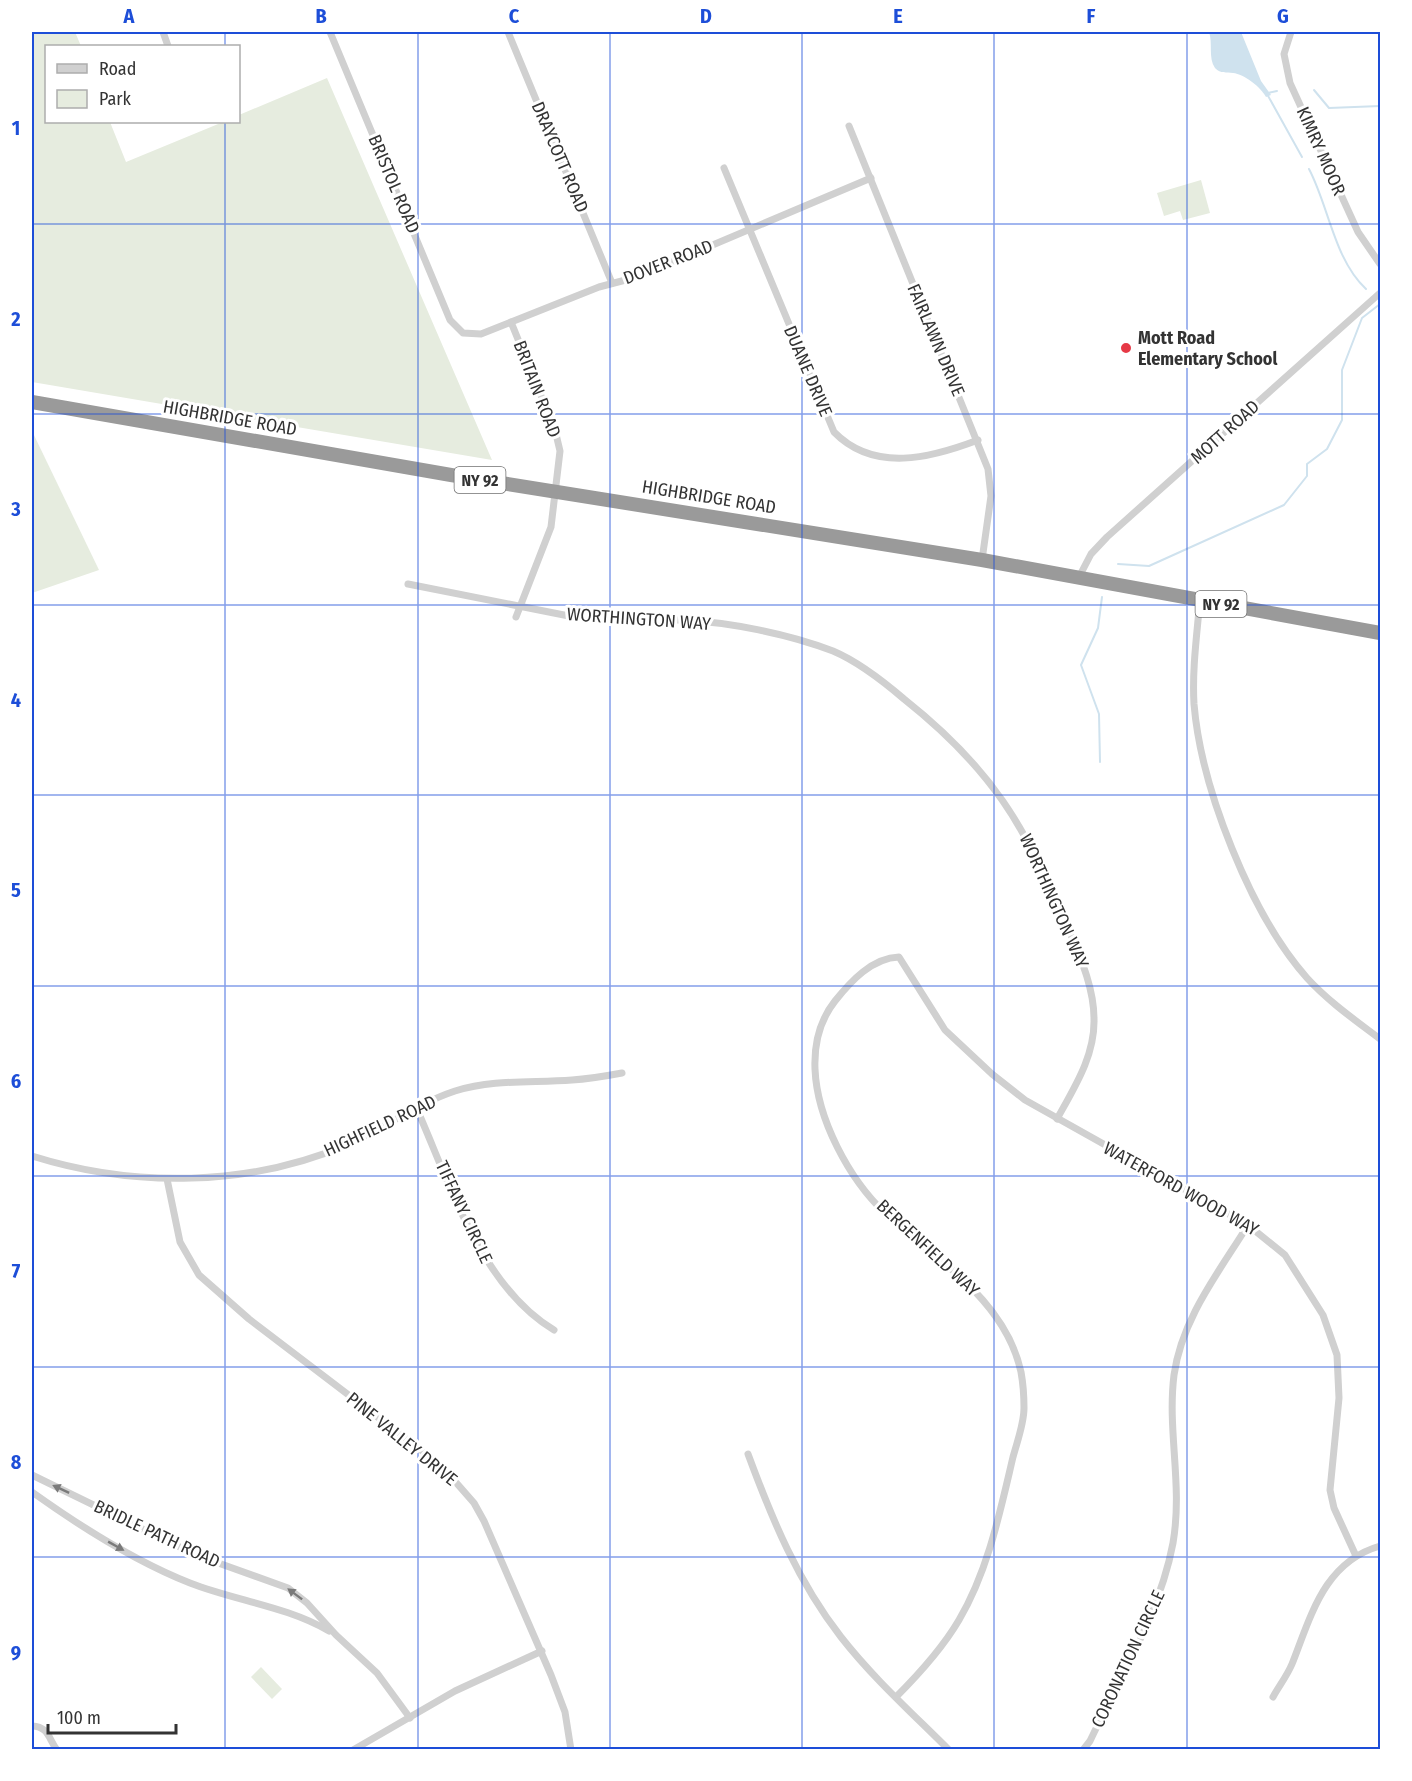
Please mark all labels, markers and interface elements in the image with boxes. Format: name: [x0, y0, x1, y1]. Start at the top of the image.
text: A: [123, 4, 136, 28]
text: B: [315, 4, 327, 28]
text: C: [509, 4, 520, 28]
text: D: [700, 4, 712, 28]
text: E: [893, 4, 903, 28]
text: F: [1087, 4, 1096, 28]
text: G: [1277, 4, 1289, 28]
legend: [45, 45, 240, 123]
text: Road: [99, 58, 136, 80]
text: Park: [99, 88, 132, 110]
street label: DRAYCOTT ROAD: [527, 98, 593, 216]
street label: KIMRY MOOR: [1292, 103, 1350, 199]
text: 1: [12, 116, 20, 140]
street label: BRISTOL ROAD: [363, 131, 425, 237]
street label: DOVER ROAD: [620, 235, 716, 289]
street label: FAIRLAWN DRIVE: [902, 281, 970, 399]
text: 2: [10, 307, 21, 331]
street label: DUANE DRIVE: [779, 322, 837, 420]
place label: Mott Road Elementary School: [1138, 327, 1277, 370]
street label: BRITAIN ROAD: [508, 338, 566, 440]
marker: Mott Road Elementary School: [1119, 341, 1133, 355]
street label: HIGHBRIDGE ROAD: [161, 395, 299, 441]
street label: MOTT ROAD: [1186, 395, 1264, 469]
road number: NY 92: [454, 467, 506, 493]
street label: HIGHBRIDGE ROAD: [640, 476, 778, 518]
text: 3: [10, 497, 21, 521]
road number: NY 92: [1196, 591, 1246, 617]
street label: WORTHINGTON WAY: [566, 603, 712, 635]
text: 4: [11, 688, 21, 712]
street label: WORTHINGTON WAY: [1015, 831, 1093, 971]
text: 5: [11, 878, 21, 902]
text: 6: [11, 1069, 21, 1093]
street label: HIGHFIELD ROAD: [320, 1090, 440, 1162]
street label: WATERFORD WOOD WAY: [1100, 1137, 1262, 1241]
street label: TIFFANY CIRCLE: [431, 1157, 497, 1267]
street label: BERGENFIELD WAY: [872, 1195, 984, 1301]
text: 7: [12, 1259, 21, 1283]
street label: PINE VALLEY DRIVE: [342, 1388, 462, 1490]
text: 8: [11, 1450, 22, 1474]
one-way arrow: [52, 1484, 69, 1493]
street label: BRIDLE PATH ROAD: [90, 1495, 224, 1573]
one-way arrow: [108, 1541, 125, 1551]
street label: CORONATION CIRCLE: [1087, 1587, 1169, 1731]
one-way arrow: [288, 1588, 303, 1600]
text: 9: [11, 1641, 21, 1665]
scale bar: [48, 1697, 176, 1735]
text: 100 m: [57, 1707, 101, 1729]

